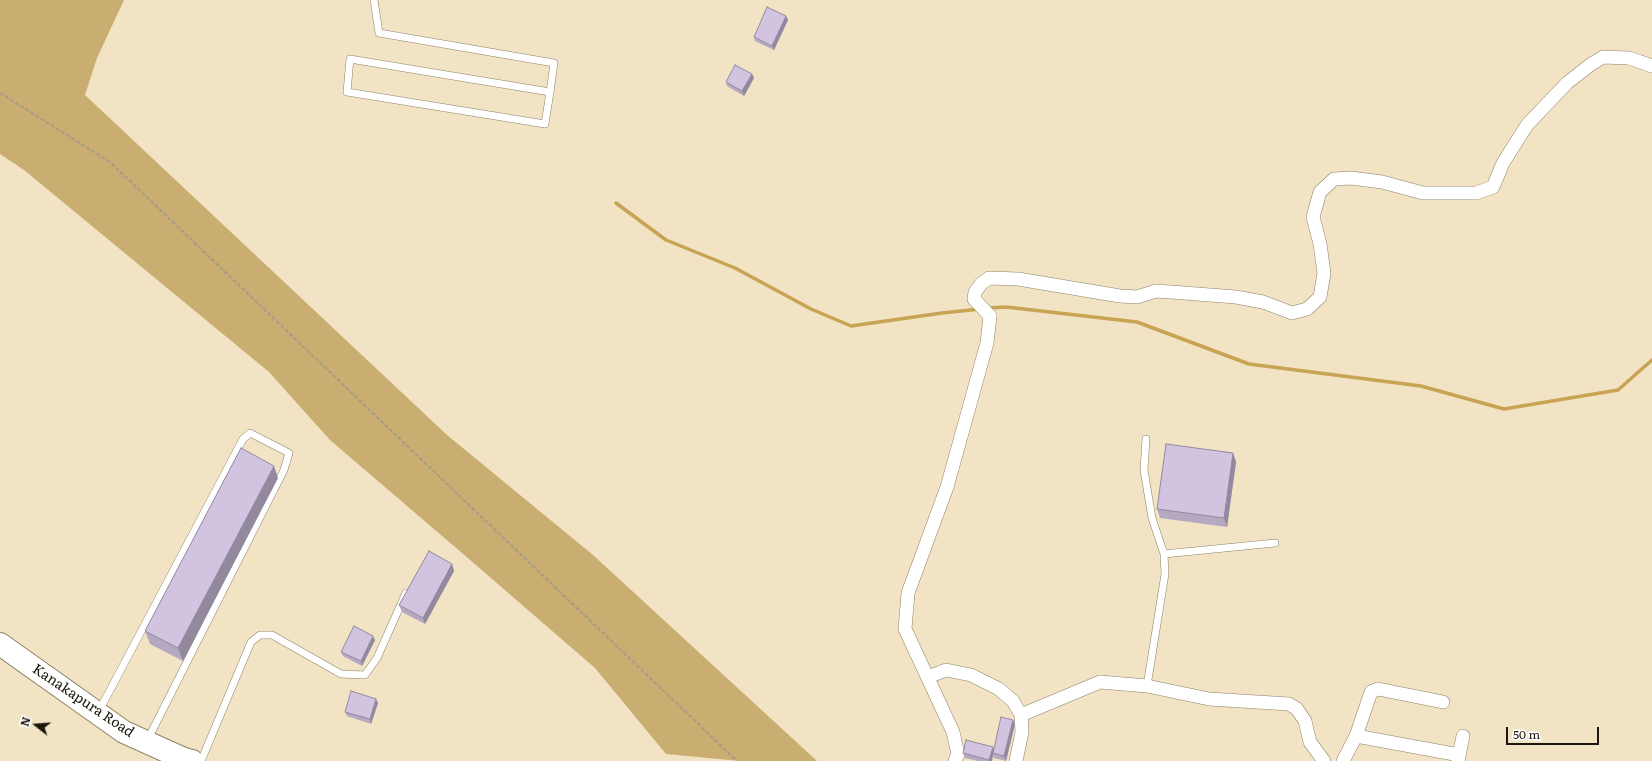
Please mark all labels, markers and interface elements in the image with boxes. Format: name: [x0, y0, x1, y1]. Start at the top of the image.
street label: Kanakapura Road: [29, 661, 137, 741]
north arrow: [16, 705, 56, 745]
text: N: [16, 715, 34, 728]
scale bar: [1508, 719, 1601, 745]
text: 50 m: [1513, 725, 1540, 743]

